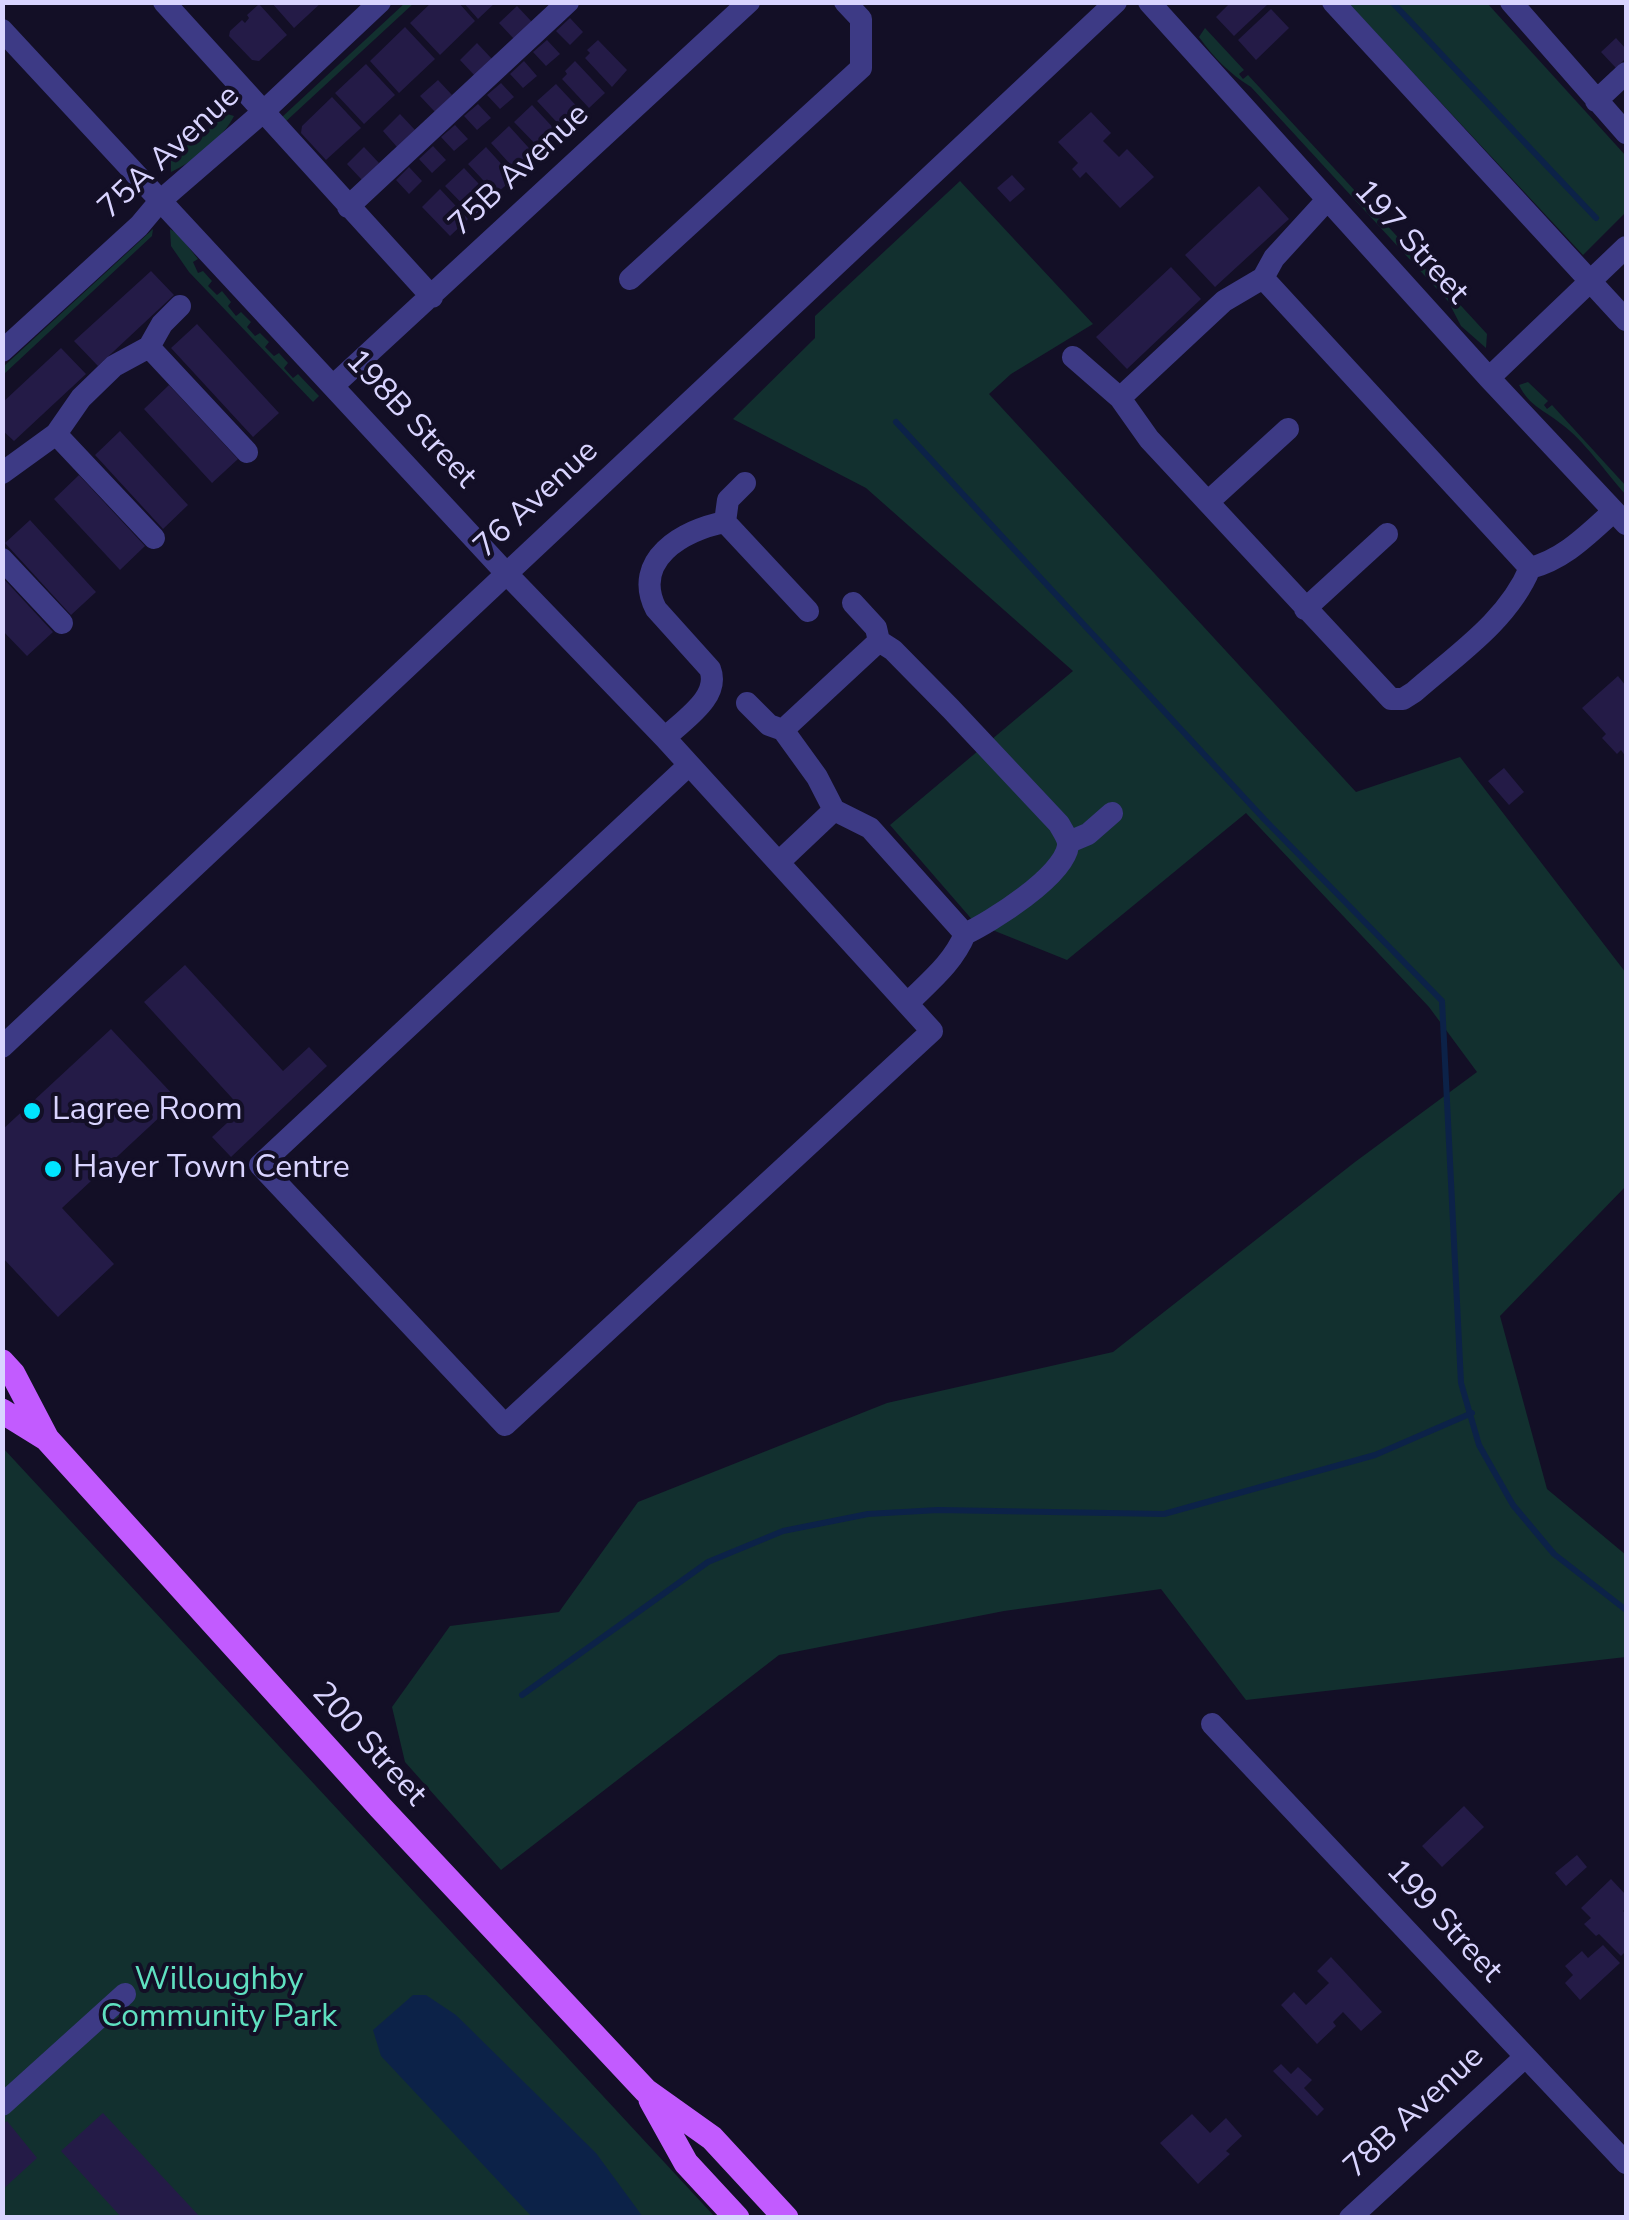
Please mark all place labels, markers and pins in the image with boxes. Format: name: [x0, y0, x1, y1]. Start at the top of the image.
place label: Lagree Room: [52, 1092, 243, 1130]
marker: Lagree Room: [21, 1100, 43, 1122]
place label: Hayer Town Centre: [73, 1150, 350, 1188]
marker: Hayer Town Centre: [42, 1158, 64, 1180]

